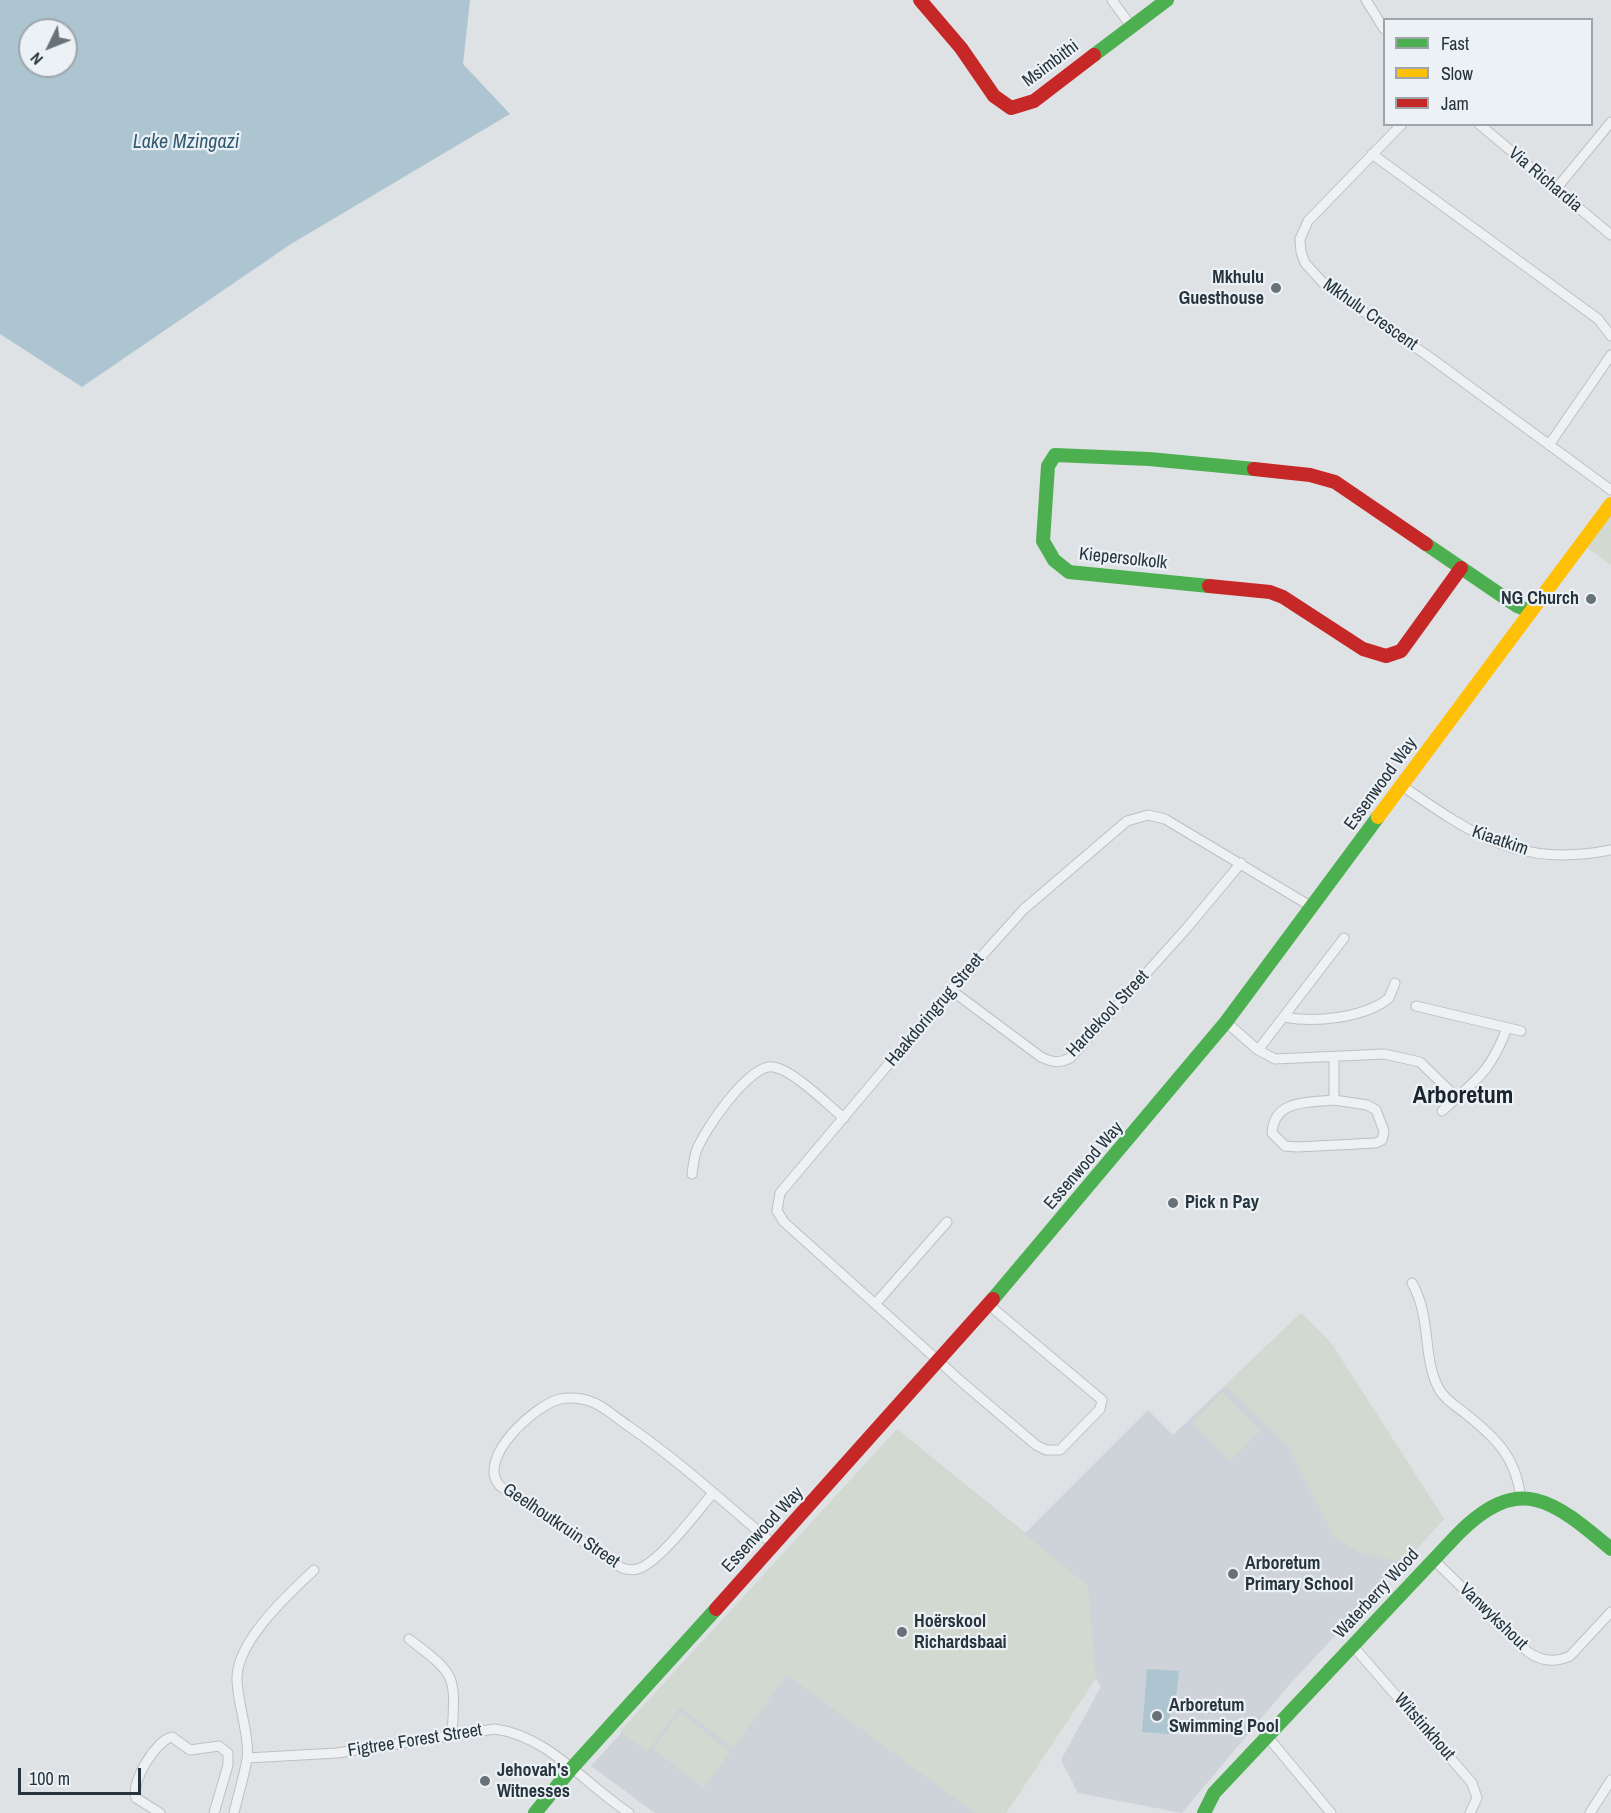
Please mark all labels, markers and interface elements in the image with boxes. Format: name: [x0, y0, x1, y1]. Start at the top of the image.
north arrow: [18, 18, 78, 78]
legend: [1383, 18, 1593, 126]
text: Fast: [1441, 31, 1469, 56]
street label: Msimbithi: [1019, 36, 1083, 92]
text: N: [25, 48, 48, 70]
text: Slow: [1441, 61, 1473, 86]
text: Jam: [1441, 91, 1469, 116]
water label: Lake Mzingazi: [133, 131, 239, 155]
street label: Via Richardia: [1504, 143, 1586, 217]
place label: Mkhulu Guesthouse: [1179, 267, 1264, 310]
street label: Mkhulu Crescent: [1318, 274, 1422, 356]
marker: Mkhulu Guesthouse: [1269, 281, 1283, 295]
street label: Kiepersolkolk: [1078, 544, 1168, 574]
place label: NG Church: [1501, 588, 1579, 610]
marker: NG Church: [1584, 592, 1598, 606]
street label: Essenwood Way: [1340, 733, 1422, 835]
street label: Kiaatkim: [1469, 821, 1531, 861]
street label: Haakdoringrug Street: [881, 949, 989, 1071]
street label: Hardekool Street: [1062, 966, 1154, 1062]
district label: Arboretum: [1413, 1083, 1513, 1111]
street label: Essenwood Way: [1040, 1118, 1128, 1214]
place label: Pick n Pay: [1185, 1192, 1259, 1214]
marker: Pick n Pay: [1166, 1196, 1180, 1210]
street label: Geelhoutkruin Street: [499, 1479, 623, 1573]
street label: Essenwood Way: [718, 1483, 808, 1577]
street label: Waterberry Wood: [1330, 1545, 1424, 1643]
place label: Arboretum Primary School: [1245, 1553, 1353, 1596]
marker: Arboretum Primary School: [1226, 1567, 1240, 1581]
street label: Vanwykshout: [1454, 1579, 1532, 1655]
place label: Hoërskool Richardsbaai: [914, 1611, 1007, 1654]
marker: Hoërskool Richardsbaai: [895, 1625, 909, 1639]
street label: Witstinkhout: [1389, 1689, 1459, 1765]
place label: Arboretum Swimming Pool: [1169, 1695, 1279, 1738]
marker: Arboretum Swimming Pool: [1150, 1709, 1164, 1723]
street label: Figtree Forest Street: [346, 1720, 484, 1762]
scale bar: [21, 1756, 144, 1794]
place label: Jehovah's Witnesses: [497, 1760, 570, 1802]
text: 100 m: [29, 1766, 70, 1791]
marker: Jehovah's Witnesses: [478, 1774, 492, 1788]

